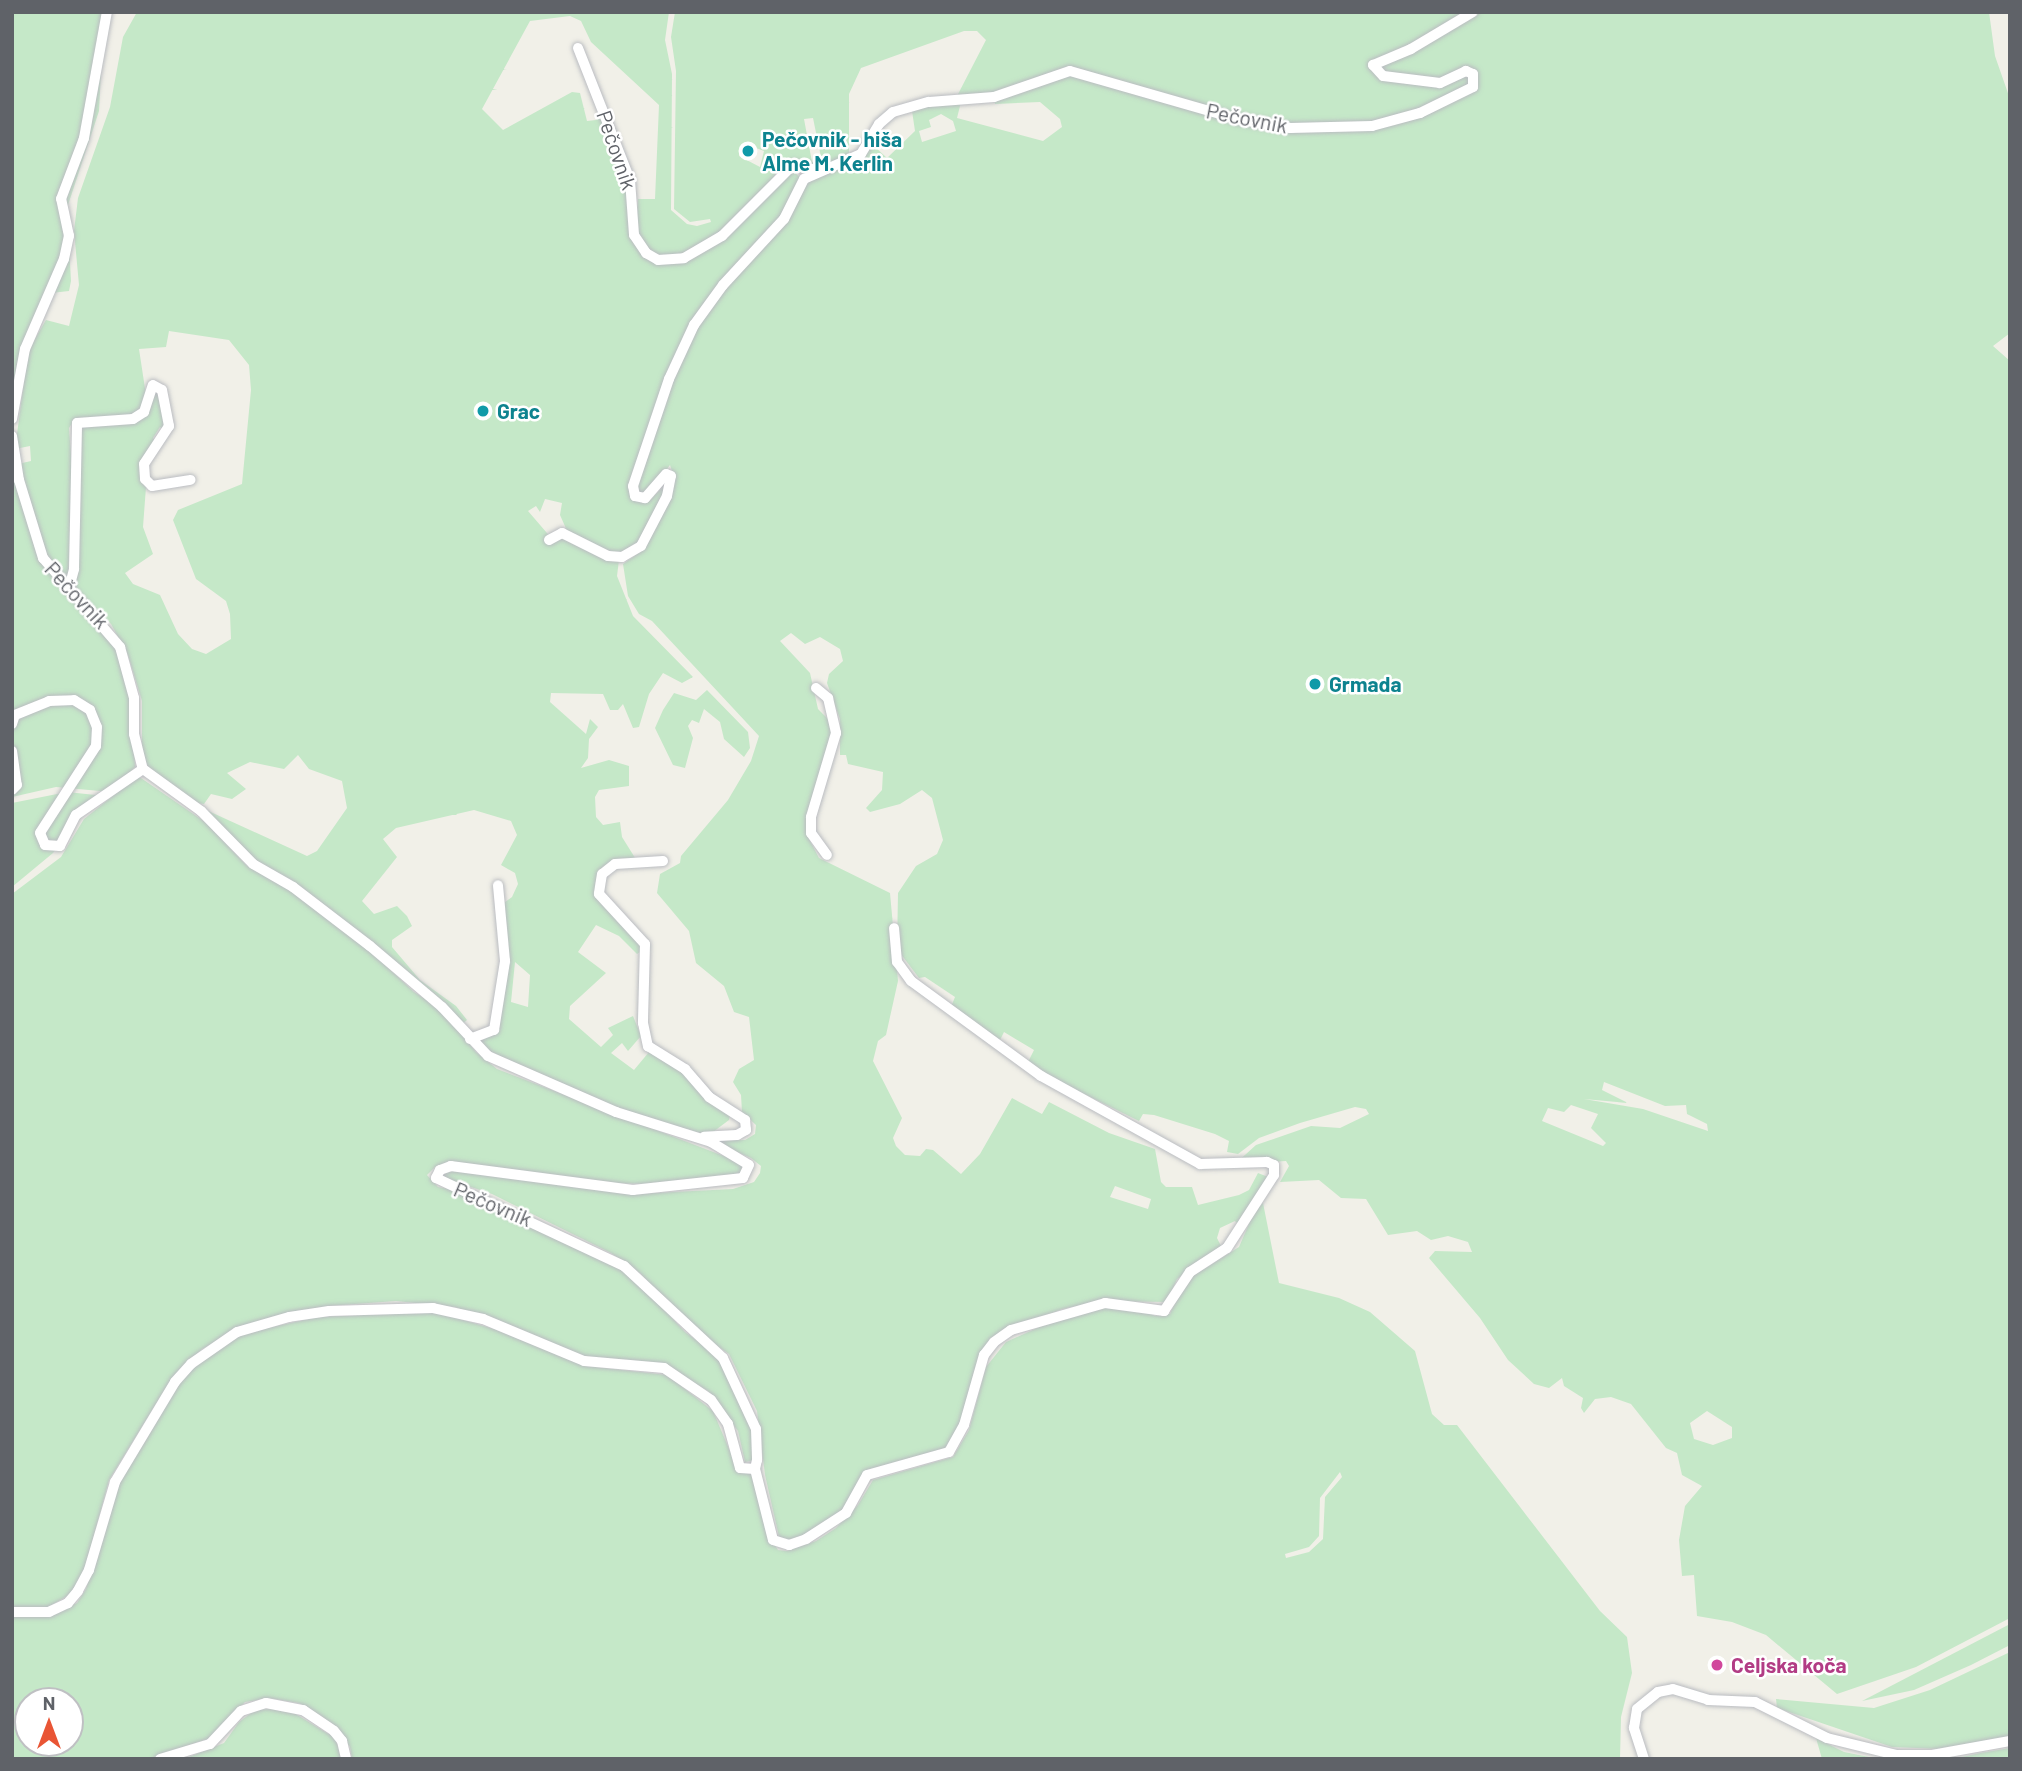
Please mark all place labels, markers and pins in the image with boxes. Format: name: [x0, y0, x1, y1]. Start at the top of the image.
place label: Pečovnik - hiša Alme M. Kerlin: [762, 126, 902, 176]
marker: Pečovnik - hiša Alme M. Kerlin: [740, 143, 756, 159]
place label: Grac: [497, 398, 540, 424]
marker: Grac: [475, 403, 491, 419]
place label: Grmada: [1329, 671, 1401, 697]
marker: Grmada: [1307, 676, 1323, 692]
place label: Celjska koča: [1731, 1652, 1847, 1678]
marker: Celjska koča: [1709, 1657, 1725, 1673]

